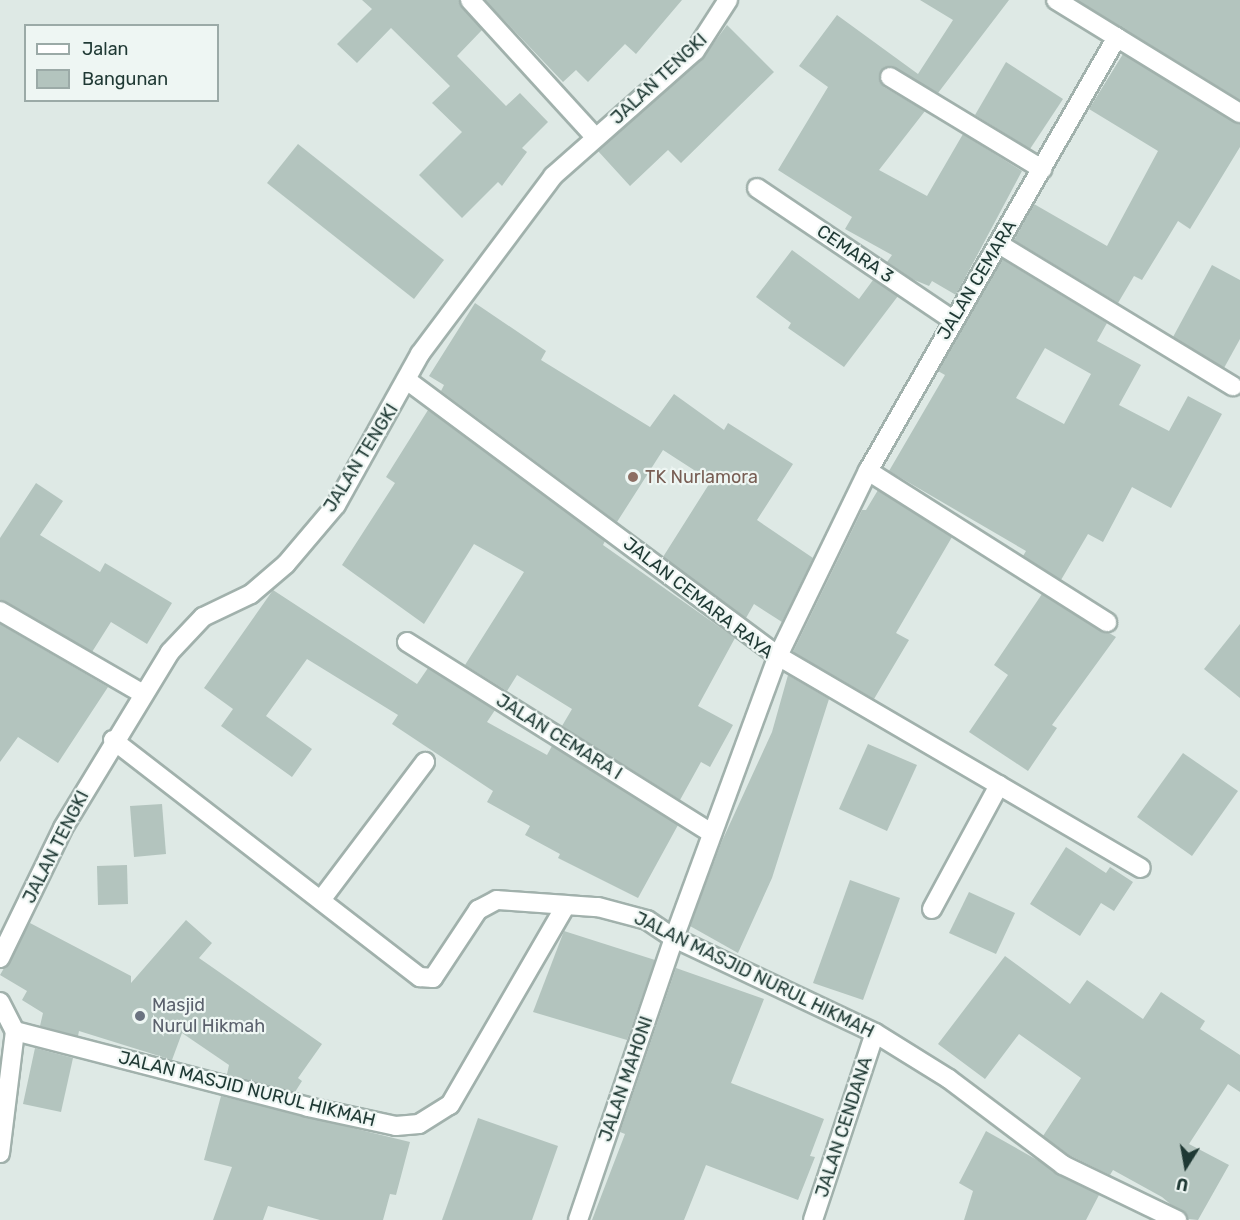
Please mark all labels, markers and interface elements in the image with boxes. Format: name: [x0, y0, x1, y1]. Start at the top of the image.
legend: [24, 24, 219, 102]
street label: JALAN TENGKI: [606, 29, 712, 129]
text: Jalan: [82, 38, 129, 60]
text: Bangunan: [82, 68, 168, 90]
street label: JALAN CEMARA: [933, 216, 1021, 344]
street label: CEMARA 3: [812, 220, 898, 288]
street label: JALAN TENGKI: [319, 400, 403, 516]
place label: TK Nurlamora: [645, 466, 758, 488]
marker: TK Nurlamora: [626, 470, 640, 484]
street label: JALAN CEMARA RAYA: [619, 533, 777, 663]
street label: JALAN CEMARA I: [492, 689, 626, 785]
street label: JALAN TENGKI: [18, 787, 94, 907]
street label: JALAN MASJID NURUL HIKMAH: [630, 907, 878, 1043]
place label: Masjid Nurul Hikmah: [152, 995, 265, 1038]
marker: Masjid Nurul Hikmah: [133, 1009, 147, 1023]
street label: JALAN MAHONI: [594, 1013, 658, 1145]
street label: JALAN MASJID NURUL HIKMAH: [116, 1047, 378, 1131]
street label: JALAN CENDANA: [811, 1054, 877, 1200]
north arrow: [1156, 1136, 1216, 1196]
text: U: [1175, 1174, 1190, 1195]

